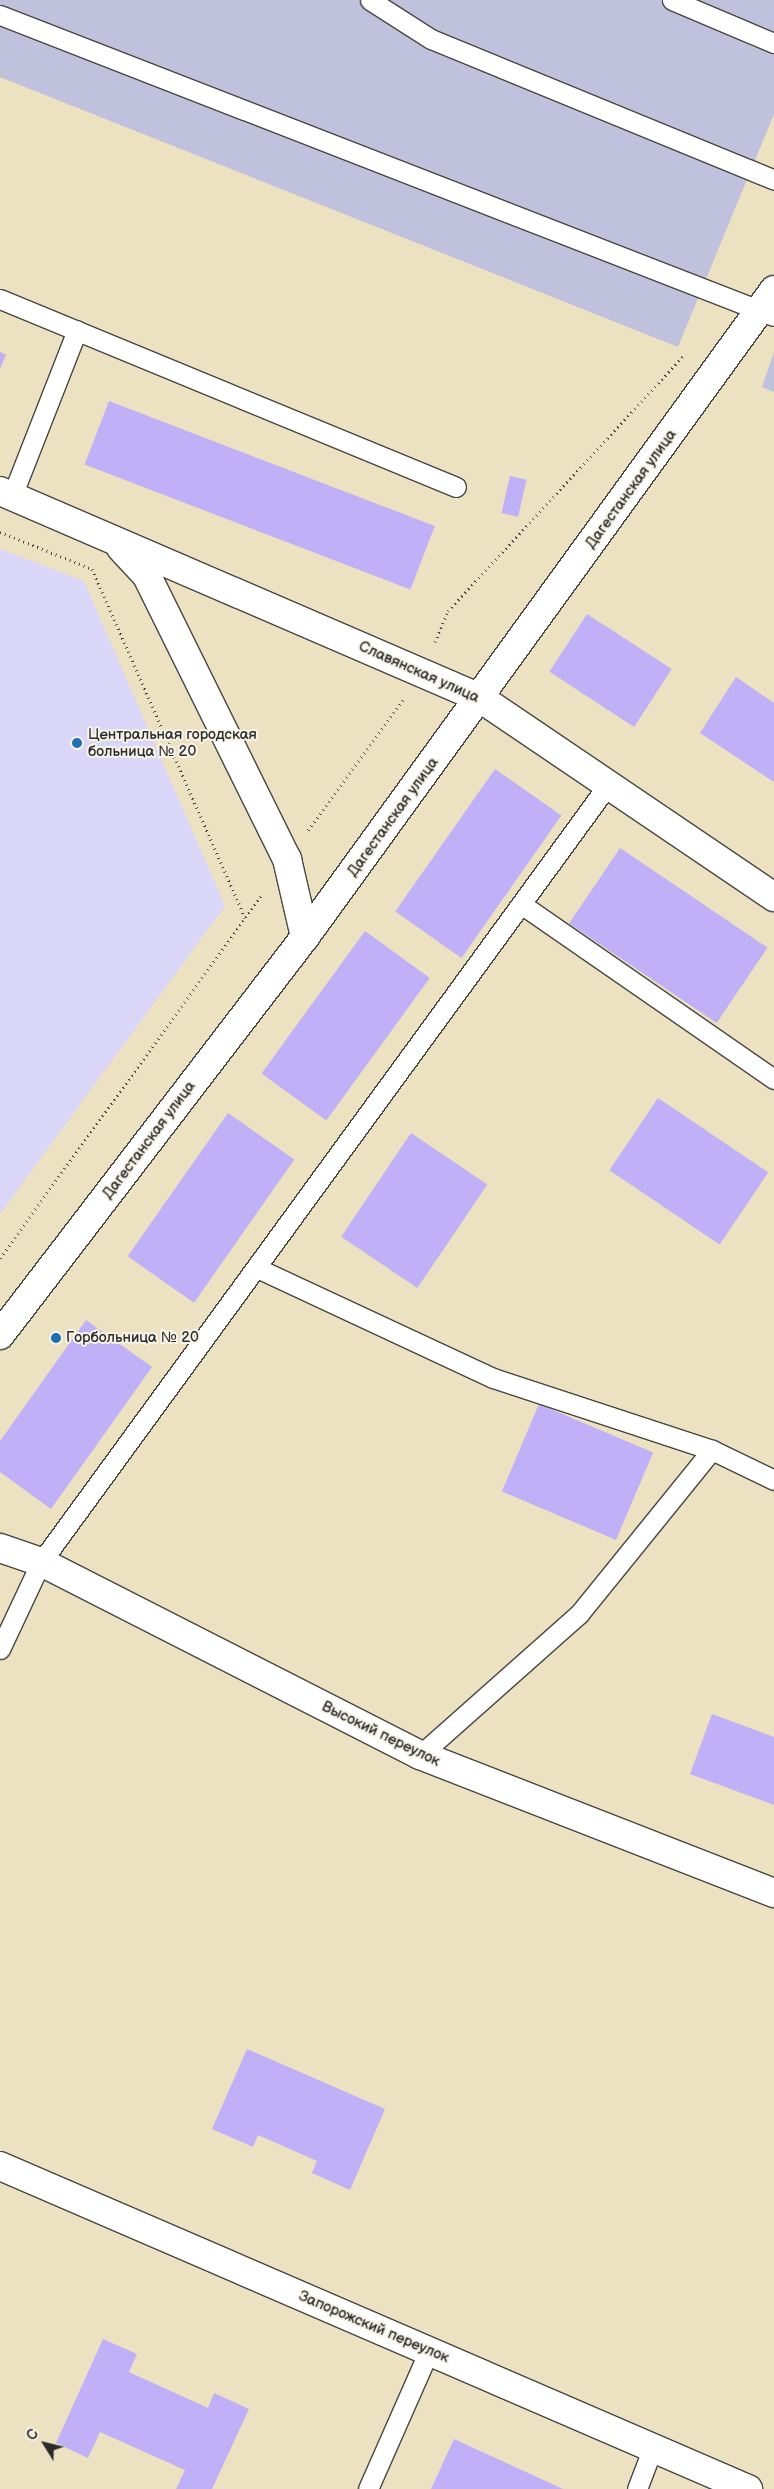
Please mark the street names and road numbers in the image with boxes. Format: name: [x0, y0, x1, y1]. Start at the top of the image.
street label: Дагестанская улица: [582, 426, 680, 552]
street label: Славянская улица: [356, 637, 482, 707]
street label: Дагестанская улица: [344, 754, 442, 880]
street label: Дагестанская улица: [99, 1078, 199, 1202]
street label: Высокий переулок: [319, 1698, 443, 1770]
street label: Запорожский переулок: [296, 2287, 452, 2367]

